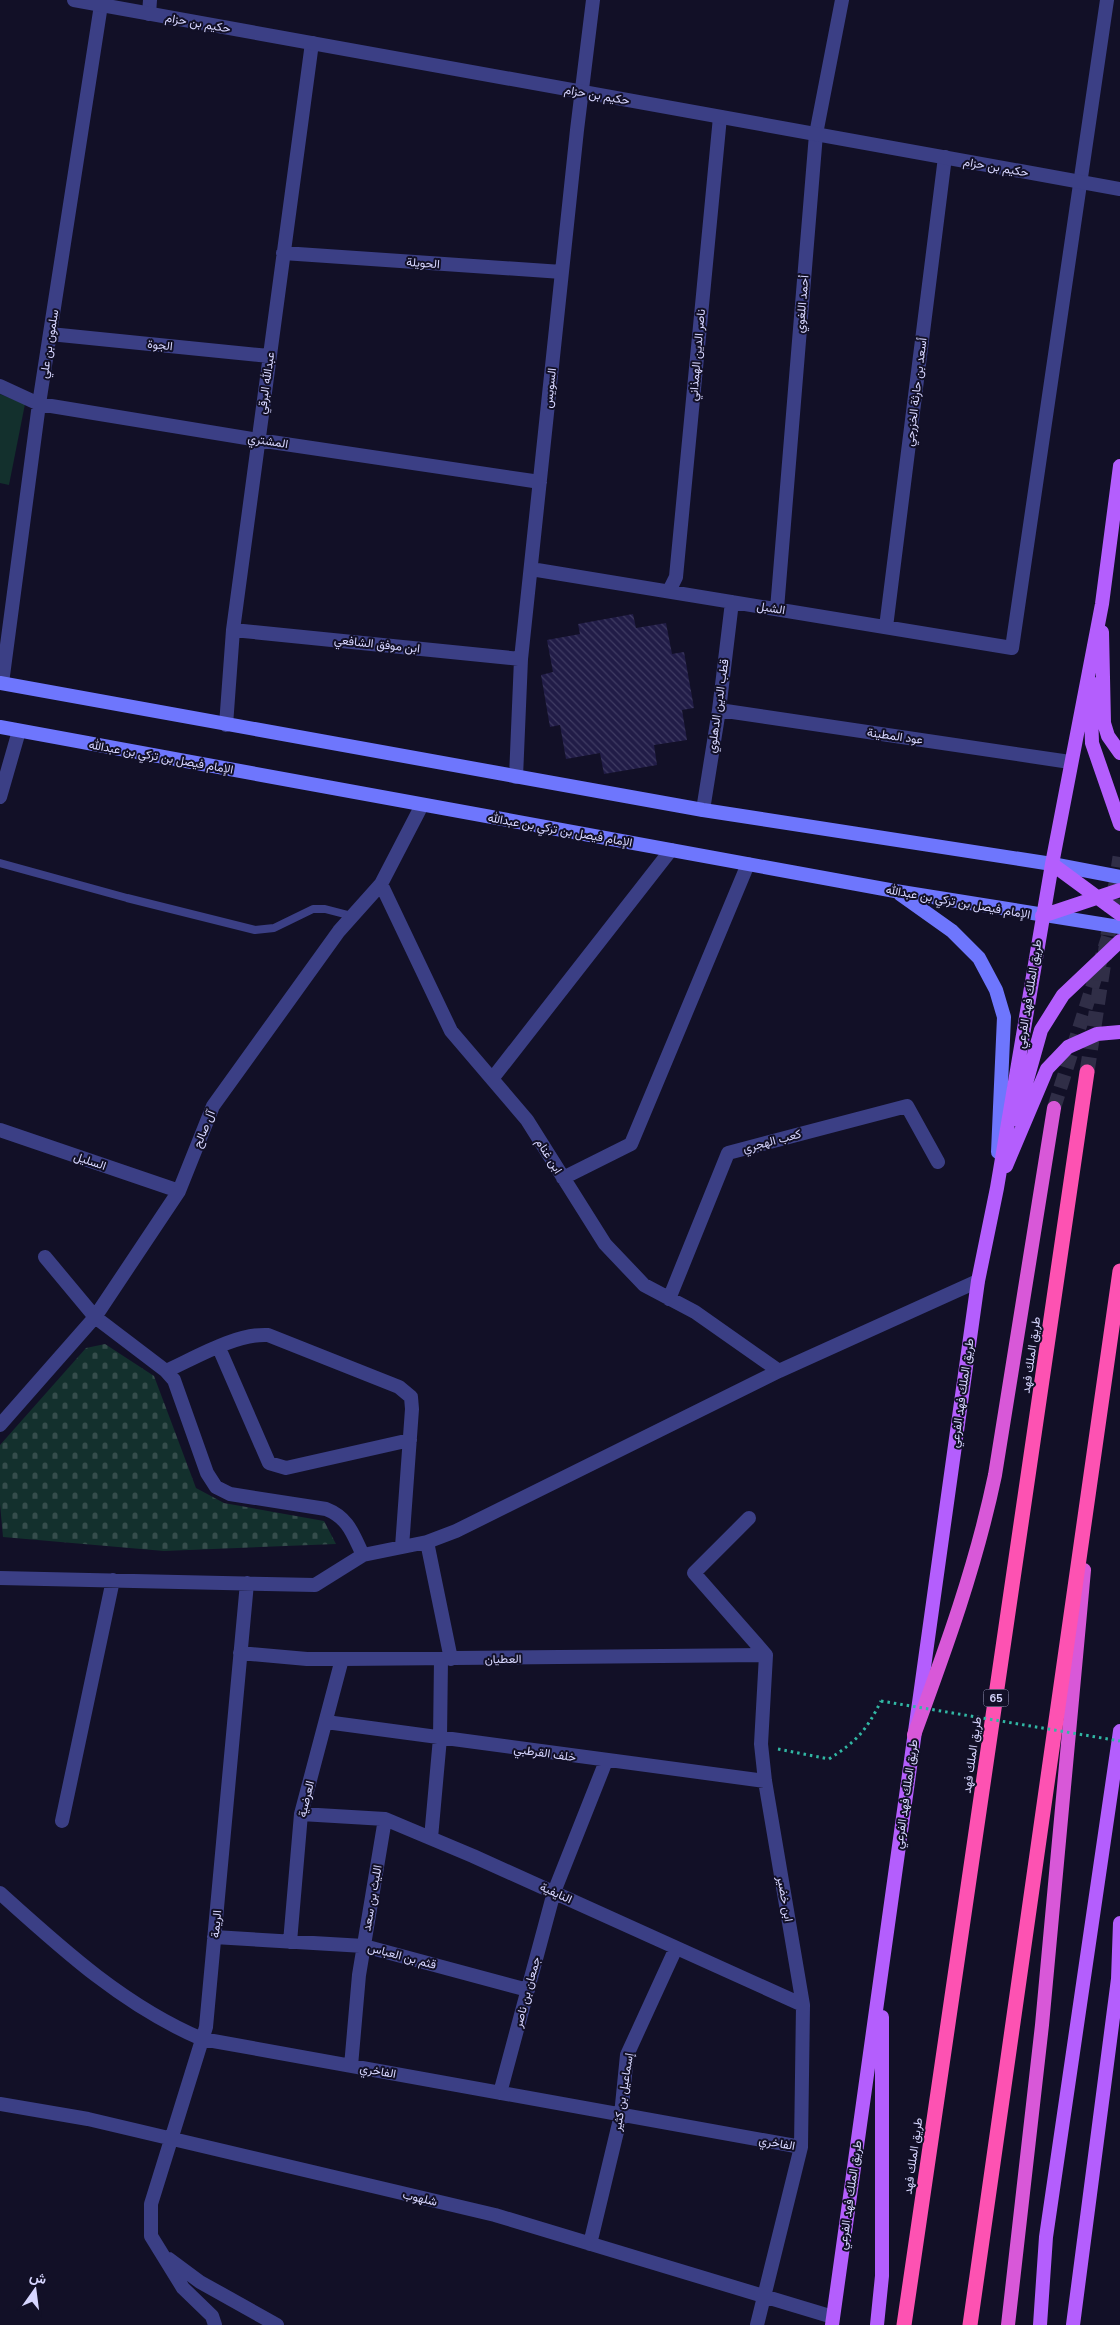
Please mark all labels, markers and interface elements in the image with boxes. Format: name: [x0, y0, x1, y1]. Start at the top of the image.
street label: حكيم بن حزام: [164, 9, 232, 37]
street label: حكيم بن حزام: [563, 81, 631, 109]
street label: حكيم بن حزام: [962, 153, 1030, 181]
street label: الحويلة: [406, 254, 440, 272]
street label: أحمد اللغوي: [792, 274, 815, 334]
street label: سلمون بن علي: [36, 308, 64, 380]
street label: ناصر الدين الهمذاني: [685, 308, 711, 402]
street label: الجوة: [147, 336, 173, 354]
street label: أسعد بن حارثة الخزرجي: [901, 336, 933, 448]
street label: عبدالله البرقي: [254, 351, 280, 415]
street label: السويس: [540, 367, 560, 409]
street label: المشتري: [246, 430, 289, 454]
street label: الشبل: [756, 598, 786, 618]
street label: ابن موفق الشافعي: [333, 632, 421, 658]
street label: قطب الدين الدهلوي: [703, 658, 735, 754]
street label: عود المطينة: [866, 724, 924, 748]
street label: الإمام فيصل بن تركي بن عبدالله: [87, 736, 235, 780]
street label: الإمام فيصل بن تركي بن عبدالله: [486, 809, 634, 853]
street label: الإمام فيصل بن تركي بن عبدالله: [884, 881, 1032, 925]
street label: طريق الملك فهد الفرعي: [1012, 938, 1048, 1050]
street label: آل صالح: [189, 1107, 220, 1151]
street label: كعب الهجري: [741, 1126, 804, 1158]
street label: ابن غنام: [532, 1135, 566, 1177]
street label: السليل: [72, 1148, 108, 1174]
street label: طريق الملك فهد: [1018, 1315, 1044, 1394]
street label: طريق الملك فهد الفرعي: [946, 1337, 980, 1449]
street label: العطيان: [484, 1651, 522, 1667]
road number: 65: [984, 1690, 1008, 1706]
street label: طريق الملك فهد: [959, 1715, 985, 1794]
street label: طريق الملك فهد الفرعي: [890, 1738, 924, 1850]
street label: خلف القرطبي: [512, 1741, 577, 1767]
street label: العرضية: [294, 1779, 318, 1819]
street label: الليث بن سعد: [358, 1864, 386, 1932]
street label: ابن خضير: [773, 1874, 797, 1923]
street label: النايفية: [537, 1879, 575, 1907]
street label: الريمة: [207, 1909, 225, 1939]
street label: قثم بن العباس: [366, 1939, 438, 1973]
street label: جمعان بن ناصر: [510, 1955, 544, 2030]
street label: إسماعيل بن كثير: [609, 2052, 637, 2133]
street label: الفاخري: [358, 2060, 397, 2084]
street label: طريق الملك فهد: [900, 2116, 926, 2195]
street label: الفاخري: [757, 2132, 796, 2156]
street label: طريق الملك فهد الفرعي: [834, 2139, 868, 2251]
street label: شلهوب: [401, 2186, 439, 2210]
north arrow: [10, 2265, 60, 2315]
text: ش: [28, 2267, 49, 2289]

